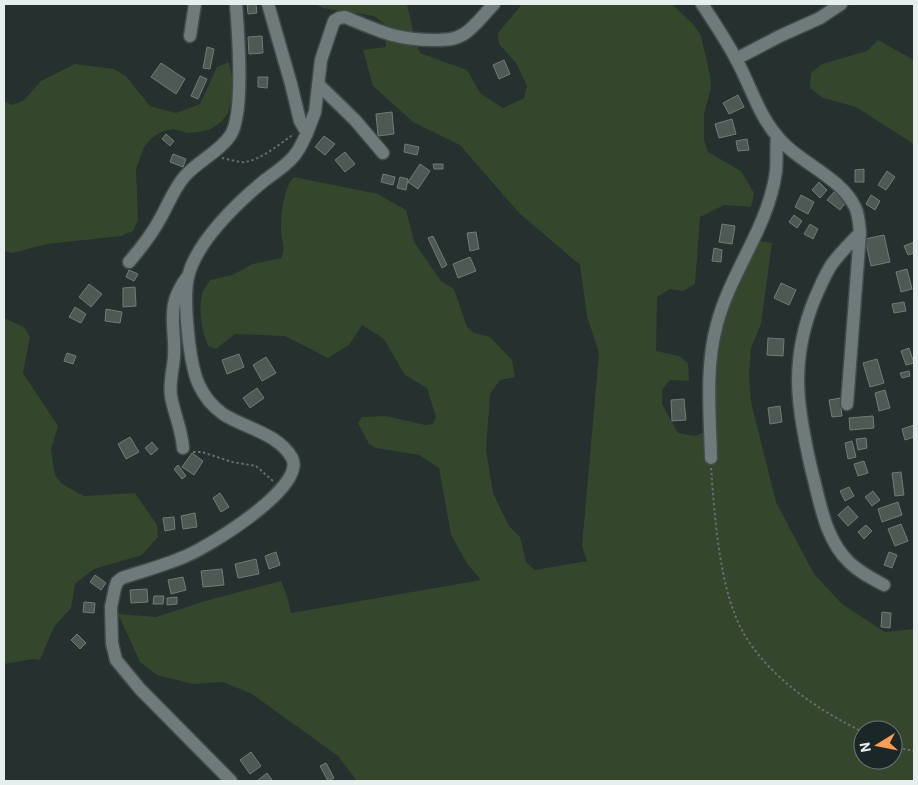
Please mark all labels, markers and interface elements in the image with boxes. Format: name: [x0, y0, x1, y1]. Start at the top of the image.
north arrow: [853, 720, 903, 770]
text: N: [856, 741, 874, 754]

